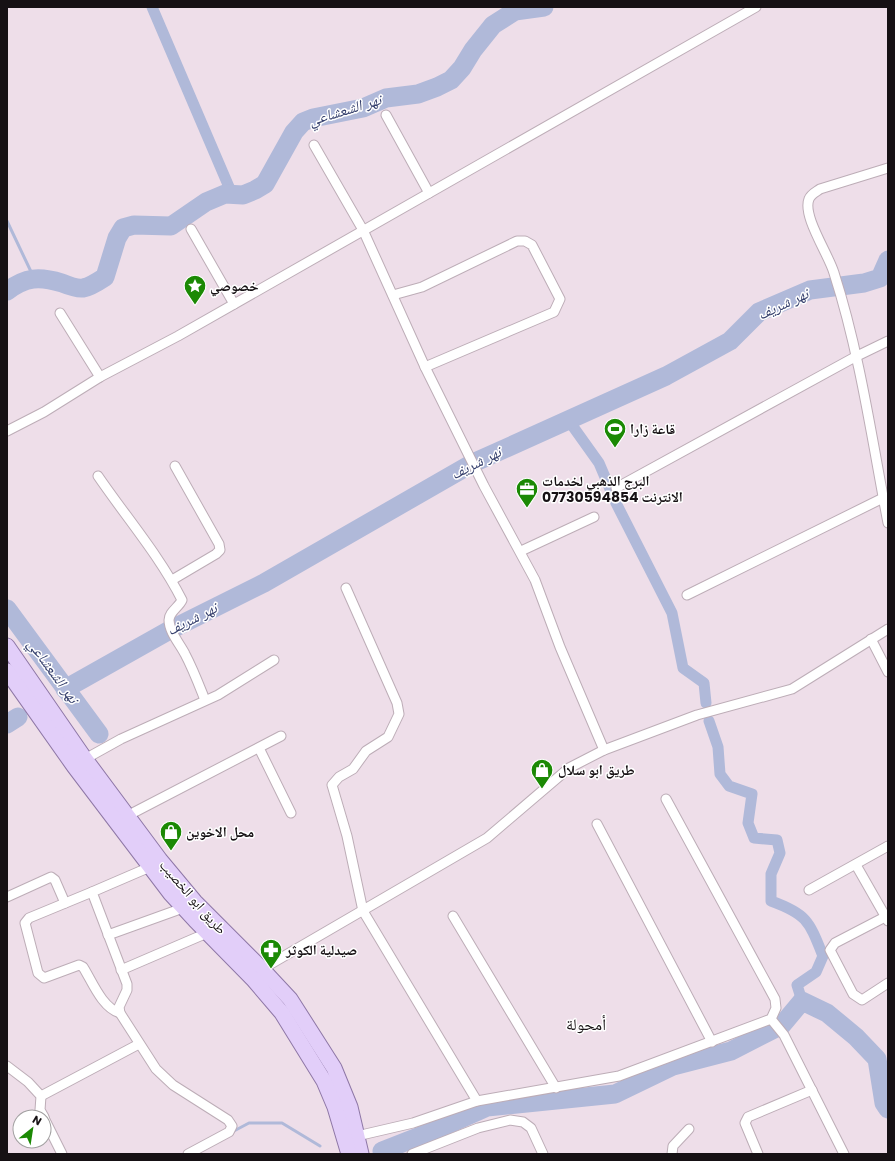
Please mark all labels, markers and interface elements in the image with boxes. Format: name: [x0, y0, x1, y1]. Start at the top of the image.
water label: نهر الشعشاعي: [306, 88, 387, 132]
place icon: خصوصي: [182, 273, 208, 306]
place label: خصوصي: [210, 276, 259, 297]
water label: نهر شريف: [754, 281, 814, 324]
sports icon: قاعة زارا: [602, 416, 628, 449]
place label: قاعة زارا: [630, 419, 675, 439]
water label: نهر شريف: [447, 440, 507, 484]
place label: البرج الذهبي لخدمات الانترنت 07730594854: [542, 471, 683, 507]
office icon: البرج الذهبي لخدمات الانترنت 07730594854: [514, 476, 540, 509]
water label: نهر شريف: [163, 596, 223, 640]
water label: نهر الشعشاعي: [21, 634, 86, 711]
shop icon: طريق ابو سلال: [529, 757, 555, 790]
place label: طريق ابو سلال: [558, 760, 635, 780]
shop icon: محل الاخوين: [158, 819, 184, 852]
place label: محل الاخوين: [186, 822, 254, 842]
street label: طريق ابو الخصيب: [155, 855, 231, 939]
pharmacy icon: صيدلية الكوثر: [258, 937, 284, 970]
place label: صيدلية الكوثر: [285, 940, 357, 960]
district label: أمحولة: [566, 1013, 606, 1036]
north arrow: [12, 1109, 52, 1149]
text: N: [29, 1111, 45, 1129]

